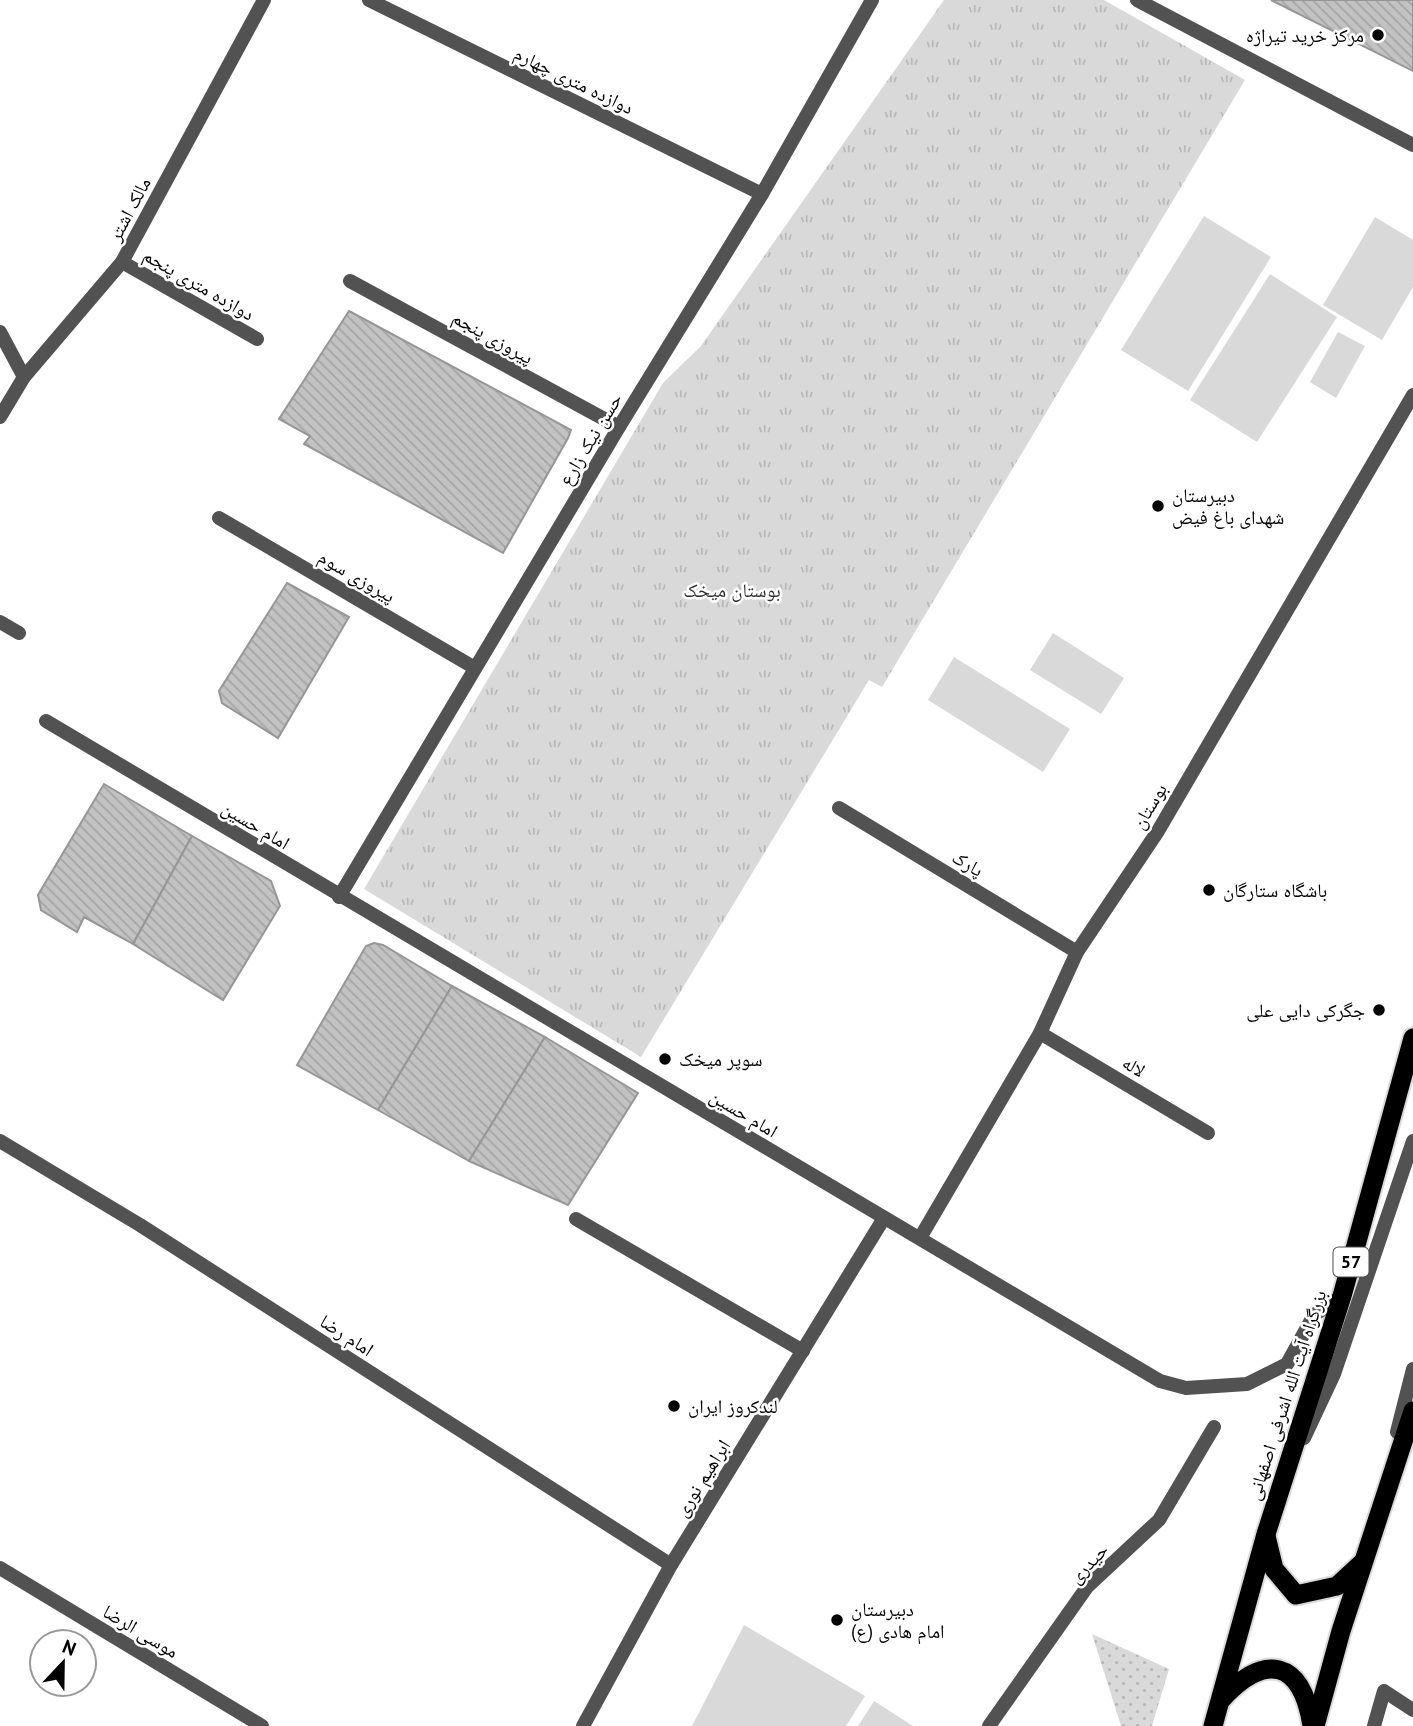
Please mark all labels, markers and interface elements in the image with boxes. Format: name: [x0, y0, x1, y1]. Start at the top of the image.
place label: مرکز خرید تیراژه: [1246, 23, 1364, 47]
marker: مرکز خرید تیراژه: [1370, 27, 1386, 43]
street label: دوازده متری چهارم: [509, 41, 638, 121]
street label: مالک اشتر: [102, 173, 156, 246]
street label: دوازده متری پنجم: [139, 243, 259, 326]
street label: پیروزی پنجم: [448, 305, 538, 370]
street label: حسن نیک زارع: [553, 388, 627, 490]
place label: دبیرستان شهدای باغ فیض: [1172, 483, 1284, 529]
marker: دبیرستان شهدای باغ فیض: [1150, 498, 1166, 514]
street label: پیروزی سوم: [313, 544, 400, 609]
park label: بوستان میخک: [683, 578, 781, 602]
street label: بوستان: [1126, 779, 1172, 833]
street label: امام حسین: [217, 795, 294, 856]
street label: پارک: [948, 844, 988, 882]
place label: باشگاه ستارگان: [1223, 878, 1327, 902]
marker: باشگاه ستارگان: [1201, 882, 1217, 898]
place label: جگرکی دایی علی: [1246, 998, 1365, 1022]
marker: جگرکی دایی علی: [1371, 1002, 1387, 1018]
place label: سوپر میخک: [679, 1047, 763, 1071]
street label: لاله: [1118, 1050, 1150, 1082]
marker: سوپر میخک: [657, 1051, 673, 1067]
street label: امام حسین: [705, 1083, 782, 1144]
road number: 57: [1334, 1247, 1368, 1276]
street label: بزرگراه آیت الله اشرفی اصفهانی: [1241, 1287, 1331, 1503]
street label: امام رضا: [314, 1309, 378, 1363]
place label: لندکروز ایران: [688, 1394, 778, 1418]
marker: لندکروز ایران: [666, 1398, 682, 1414]
street label: ابراهیم نوری: [669, 1435, 736, 1522]
street label: حیدری: [1063, 1538, 1113, 1588]
place label: دبیرستان امام هادی (ع): [851, 1597, 945, 1645]
street label: موسی الرضا: [99, 1599, 183, 1663]
marker: دبیرستان امام هادی (ع): [829, 1612, 845, 1628]
north arrow: [28, 1628, 98, 1698]
text: N: [59, 1634, 80, 1661]

